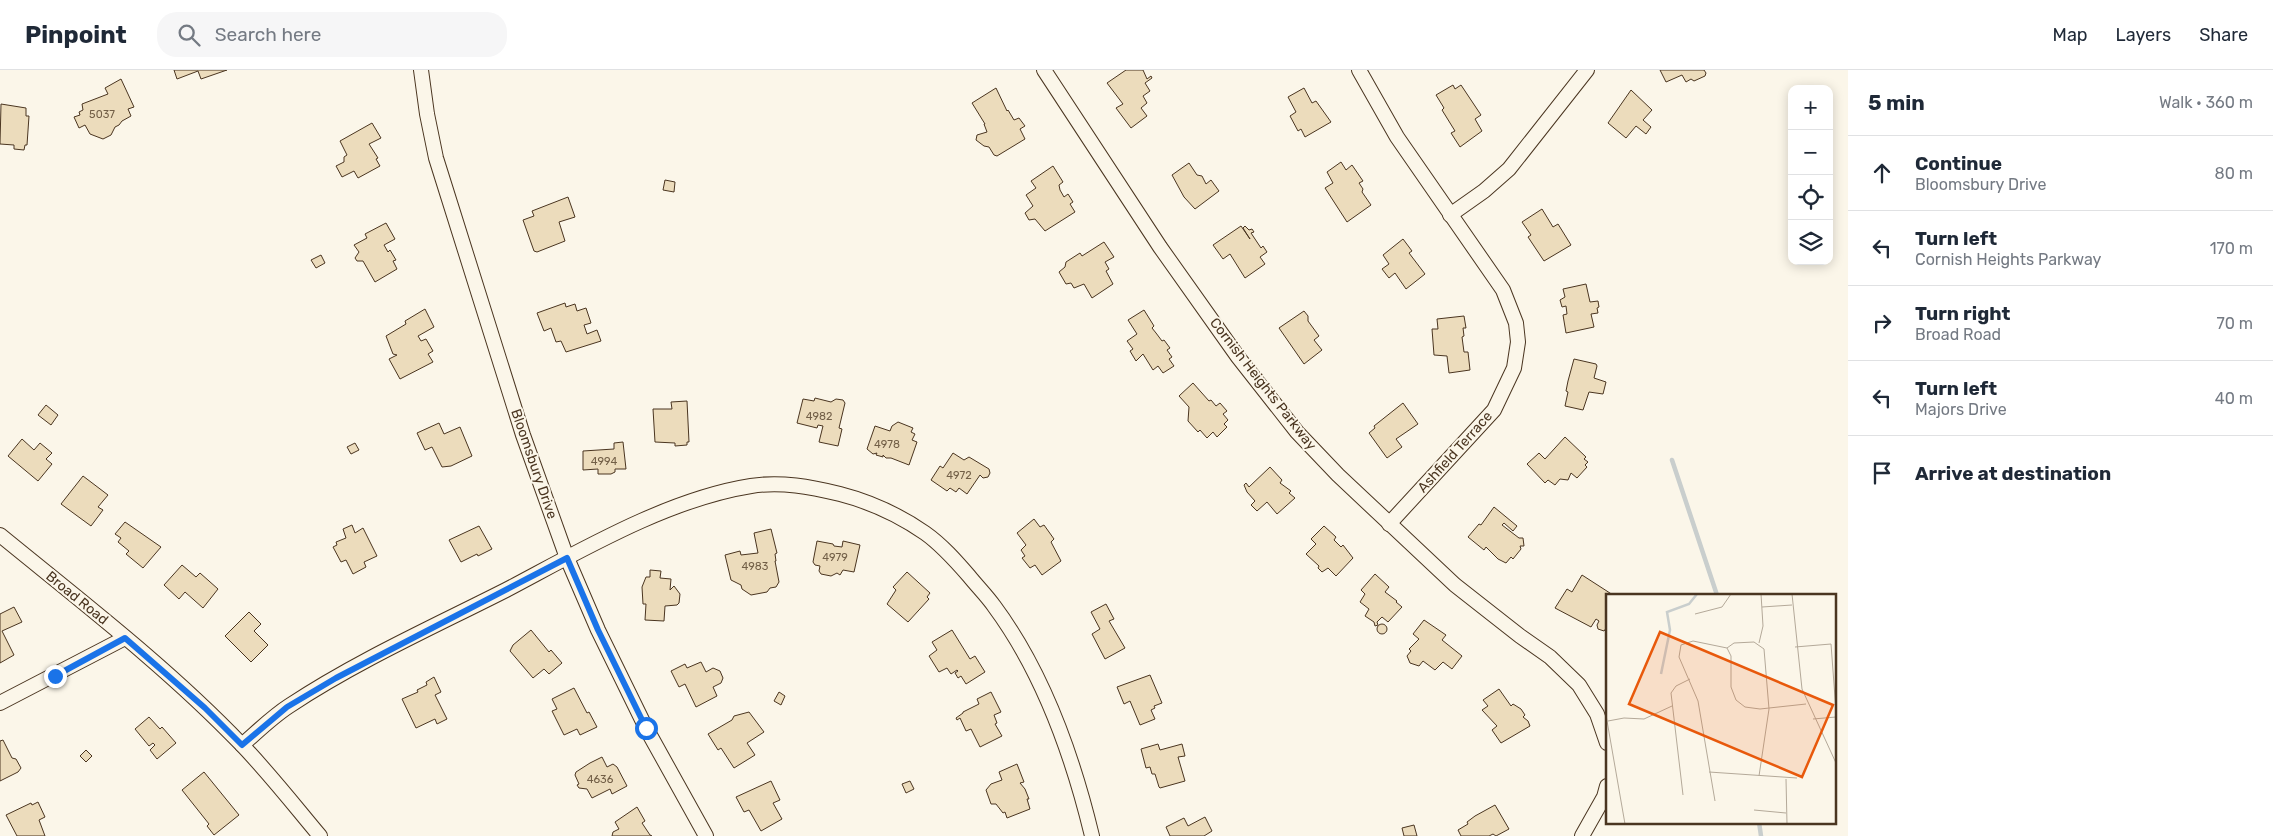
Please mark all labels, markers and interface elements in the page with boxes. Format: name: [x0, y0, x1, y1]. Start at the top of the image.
search box: [157, 12, 507, 57]
text: Pinpoint: [25, 21, 127, 49]
icon: search: [175, 21, 203, 49]
text: Search here: [215, 23, 321, 46]
text: Map: [2053, 24, 2088, 46]
text: Layers: [2116, 24, 2171, 46]
text: Share: [2199, 24, 2248, 46]
map controls: [1788, 85, 1833, 265]
button: +: [1788, 85, 1833, 130]
text: 5 min: [1868, 90, 1925, 115]
text: Walk · 360 m: [2159, 93, 2253, 112]
house number: 5037: [89, 108, 115, 121]
button: −: [1788, 130, 1833, 175]
text: Continue: [1915, 152, 2002, 175]
icon: ahead: [1868, 159, 1896, 187]
text: 80 m: [2215, 164, 2253, 183]
button: locate: [1788, 175, 1833, 220]
text: Bloomsbury Drive: [1915, 175, 2046, 194]
button: layers: [1788, 220, 1833, 265]
text: Turn left: [1915, 227, 1997, 250]
icon: left: [1868, 234, 1896, 262]
text: 170 m: [2210, 239, 2253, 258]
text: Cornish Heights Parkway: [1915, 250, 2101, 269]
text: Turn right: [1915, 302, 2010, 325]
icon: right: [1868, 309, 1896, 337]
street label: Cornish Heights Parkway: [1206, 314, 1320, 454]
text: 70 m: [2216, 314, 2253, 333]
text: Broad Road: [1915, 325, 2001, 344]
text: Turn left: [1915, 377, 1997, 400]
icon: left: [1868, 384, 1896, 412]
text: 40 m: [2215, 389, 2253, 408]
text: Majors Drive: [1915, 400, 2007, 419]
street label: Bloomsbury Drive: [507, 407, 561, 521]
street label: Ashfield Terrace: [1414, 408, 1496, 496]
house number: 4982: [806, 410, 832, 423]
house number: 4978: [874, 438, 900, 451]
house number: 4994: [591, 455, 617, 468]
icon: arrive: [1868, 459, 1896, 487]
text: Arrive at destination: [1915, 462, 2111, 485]
house number: 4972: [946, 469, 972, 482]
house number: 4979: [822, 551, 848, 564]
house number: 4983: [742, 560, 769, 573]
street label: Broad Road: [42, 568, 112, 628]
inset map: [1606, 594, 1836, 824]
route end: [44, 665, 67, 688]
route start: [635, 717, 658, 740]
house number: 4636: [587, 773, 614, 786]

